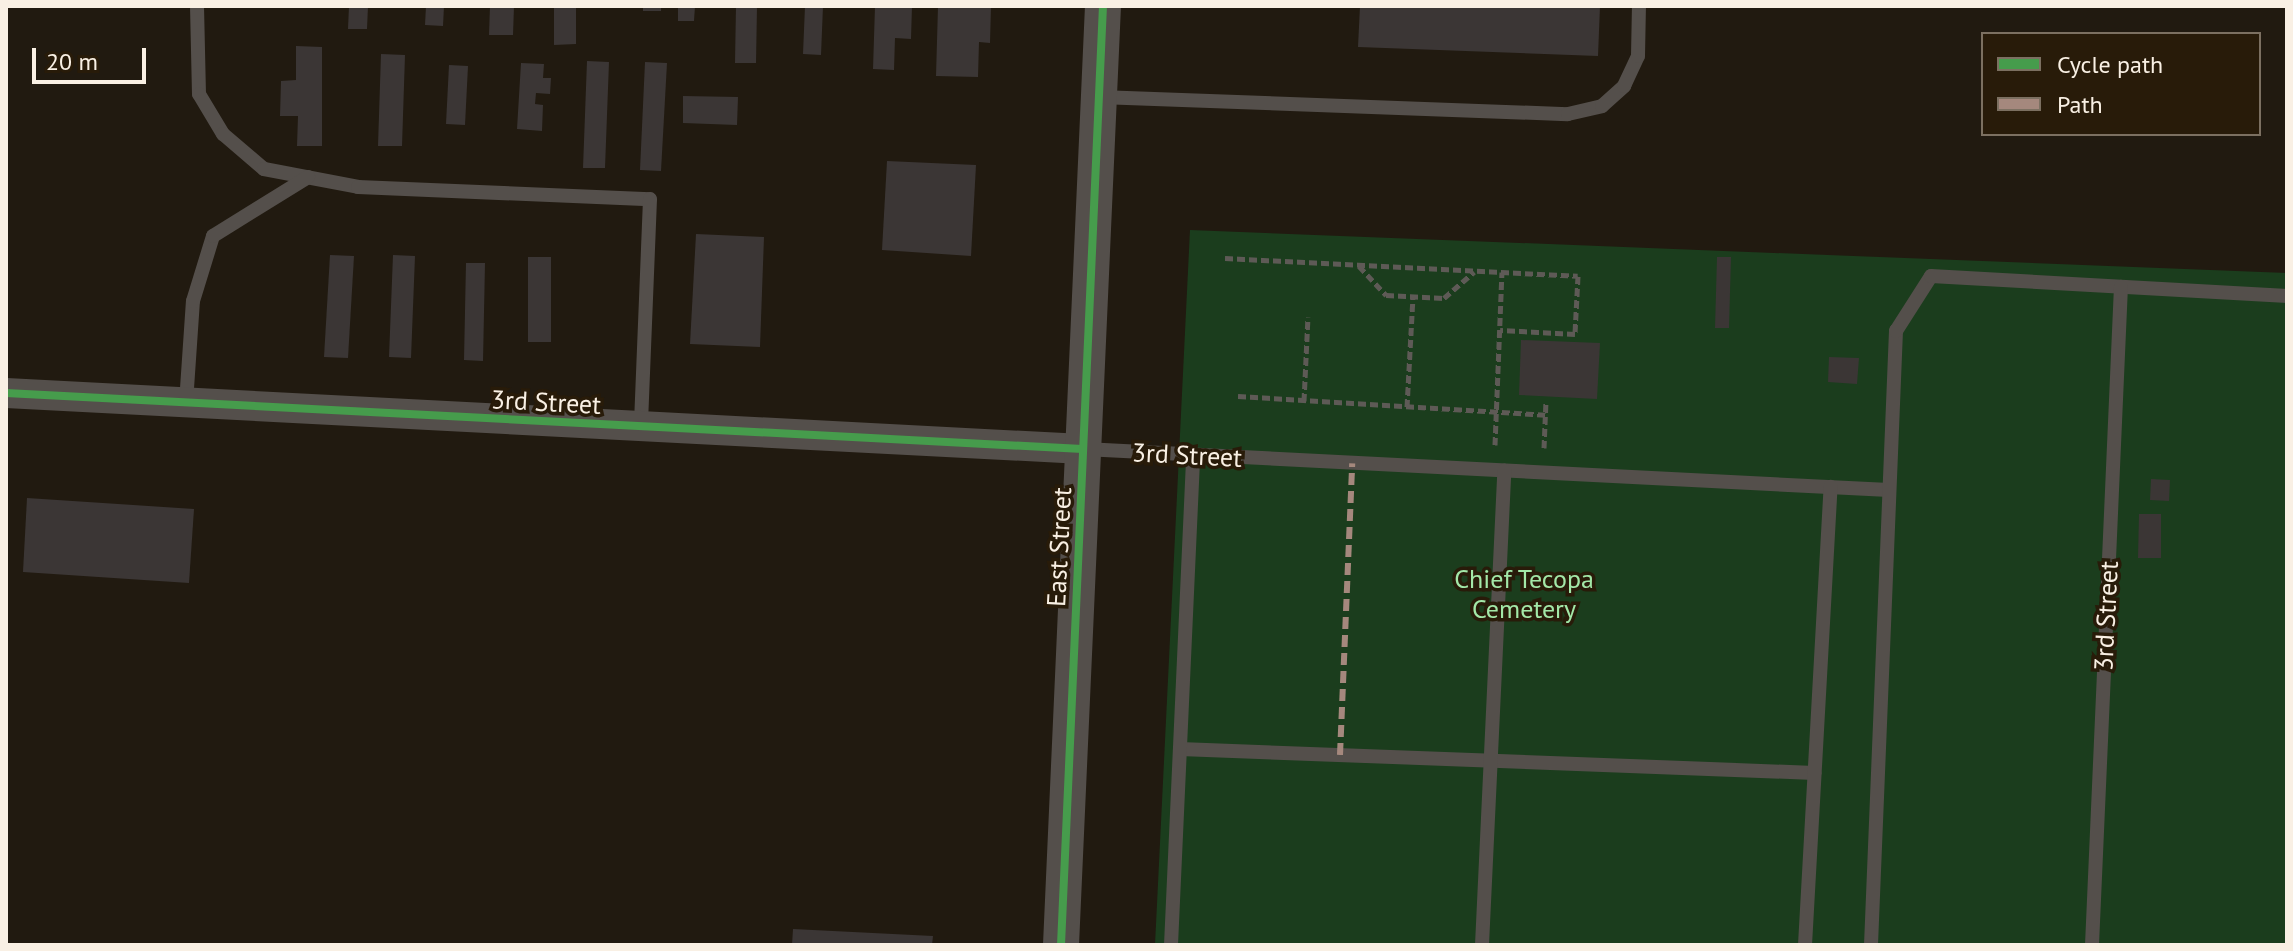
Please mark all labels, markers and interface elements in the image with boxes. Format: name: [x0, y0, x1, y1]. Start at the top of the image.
scale bar: [36, 32, 150, 82]
legend: [1981, 32, 2261, 136]
text: 20 m: [46, 46, 98, 77]
text: Cycle path: [2057, 49, 2163, 80]
text: Path: [2057, 89, 2103, 120]
street label: 3rd Street: [490, 384, 602, 420]
street label: 3rd Street: [1131, 437, 1243, 473]
street label: East Street: [1040, 486, 1078, 608]
street label: 3rd Street: [2088, 560, 2124, 672]
park label: Chief Tecopa Cemetery: [1454, 563, 1594, 624]

